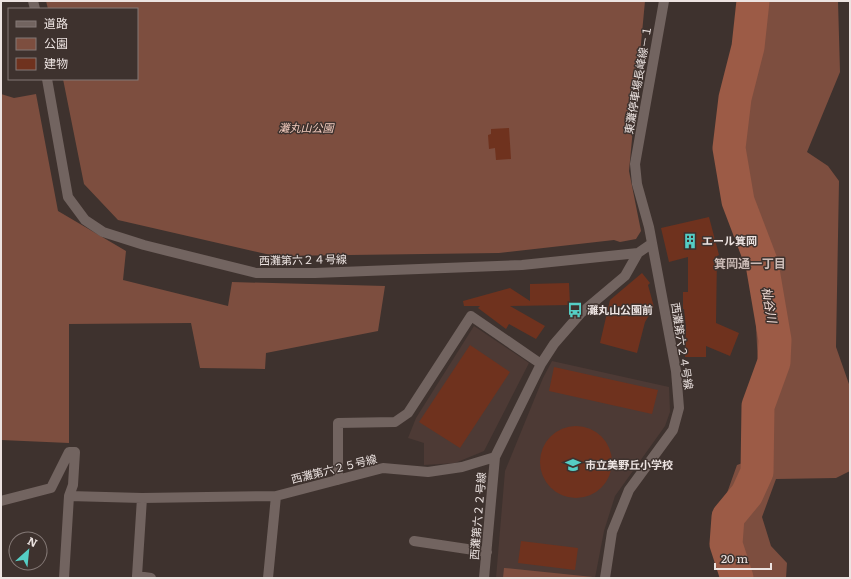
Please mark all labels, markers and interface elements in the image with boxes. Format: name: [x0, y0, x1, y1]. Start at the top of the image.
legend: [8, 8, 138, 80]
text: 道路: [44, 14, 68, 32]
street label: 東灘停車場長峰線－１: [620, 24, 654, 135]
text: 公園: [44, 34, 68, 52]
text: 建物: [44, 54, 68, 72]
park label: 灘丸山公園: [279, 119, 335, 135]
building icon: エール箕岡: [681, 232, 699, 250]
place label: エール箕岡: [702, 232, 757, 248]
street label: 西灘第六２４号線: [259, 250, 347, 268]
district label: 箕岡通一丁目: [714, 254, 786, 272]
water label: 杣谷川: [758, 286, 782, 326]
bus stop icon: 灘丸山公園前: [566, 301, 584, 319]
place label: 灘丸山公園前: [587, 301, 653, 317]
street label: 西灘第六２４号線: [668, 301, 698, 391]
street label: 西灘第六２５号線: [289, 450, 378, 486]
school or university icon: 市立美野丘小学校: [564, 456, 582, 474]
place label: 市立美野丘小学校: [585, 456, 673, 472]
street label: 西灘第六２２号線: [465, 471, 489, 560]
north arrow: [8, 531, 48, 571]
text: N: [25, 532, 41, 550]
scale bar: [715, 545, 771, 571]
text: 20 m: [721, 549, 748, 567]

